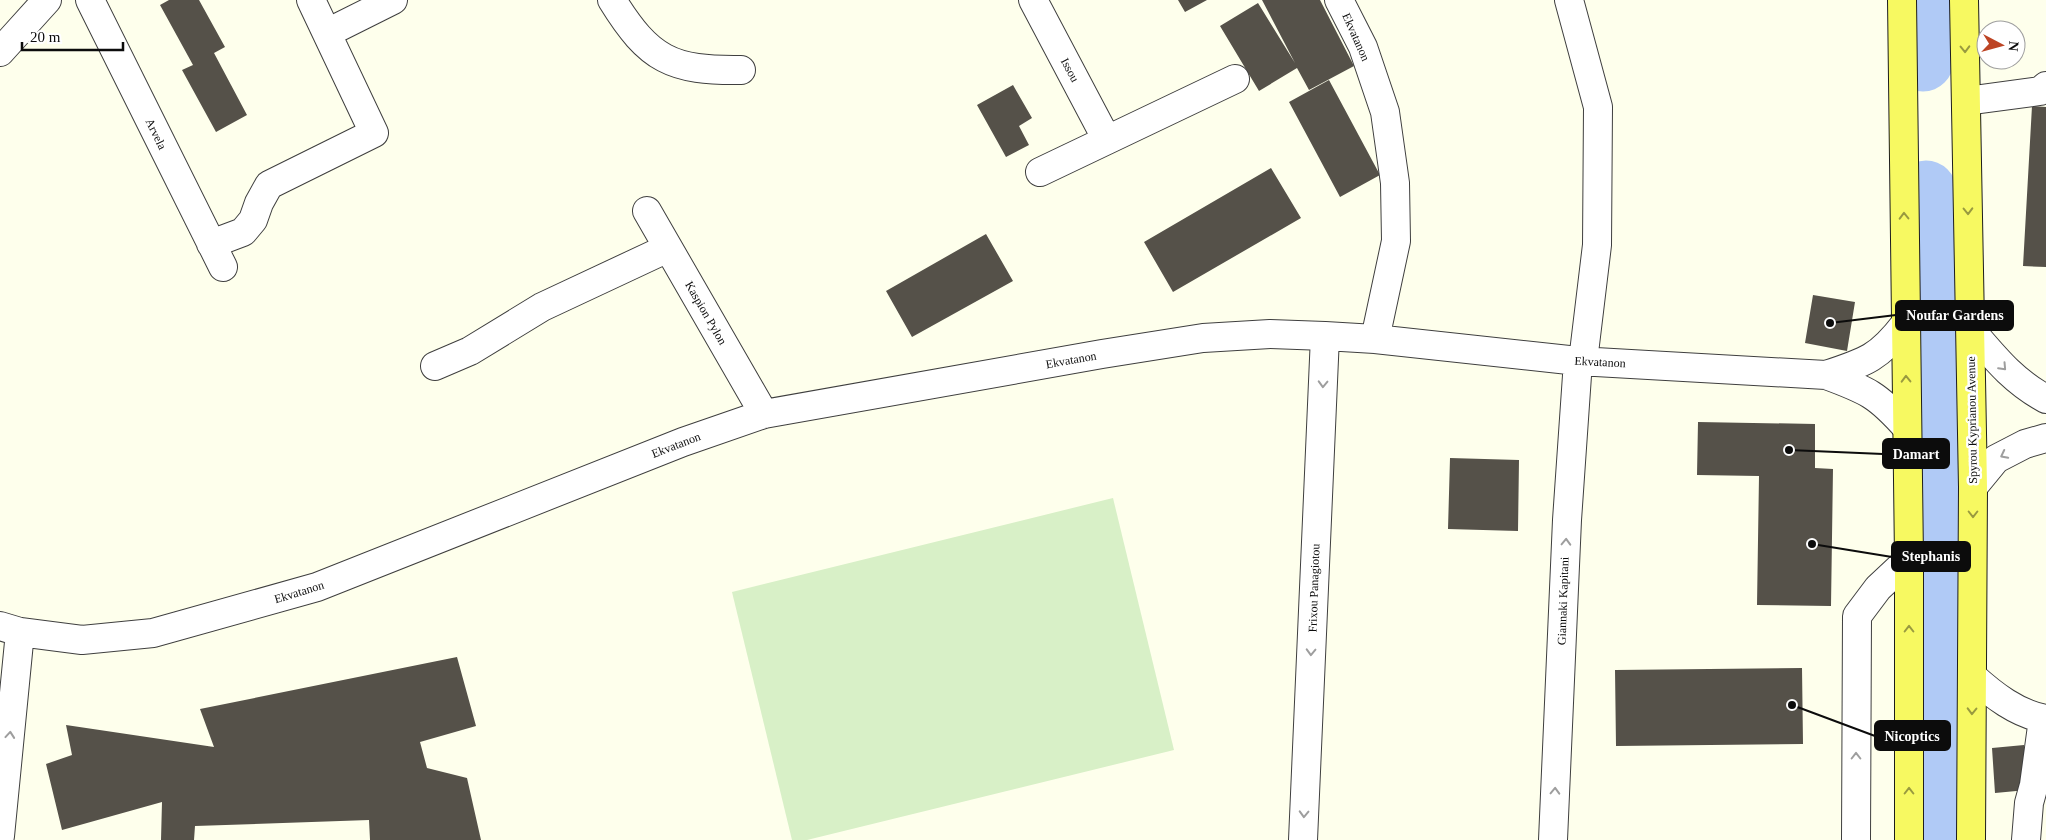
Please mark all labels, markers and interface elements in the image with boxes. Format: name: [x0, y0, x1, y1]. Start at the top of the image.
street label: Ekvatanon: [1339, 11, 1373, 63]
scale bar: [22, 20, 124, 52]
north arrow: [1976, 20, 2026, 70]
text: 20 m: [30, 29, 61, 45]
text: N: [2005, 40, 2021, 52]
one-way arrow: [1960, 45, 1970, 53]
street label: Issou: [1058, 56, 1082, 84]
street label: Arvela: [143, 116, 170, 152]
one-way arrow: [1963, 208, 1973, 215]
one-way arrow: [1899, 212, 1909, 220]
street label: Kaspion Pylon: [682, 279, 730, 347]
callout: Noufar Gardens: [1896, 301, 2013, 330]
text: Noufar Gardens: [1906, 308, 2004, 323]
street label: Ekvatanon: [1045, 349, 1097, 371]
street label: Ekvatanon: [1574, 354, 1626, 370]
street label: Spyrou Kyprianou Avenue: [1964, 356, 1980, 484]
one-way arrow: [1997, 361, 2006, 370]
one-way arrow: [1901, 375, 1911, 382]
one-way arrow: [1317, 381, 1328, 389]
street label: Ekvatanon: [650, 429, 702, 461]
callout: Damart: [1883, 439, 1949, 468]
text: Damart: [1893, 447, 1940, 462]
one-way arrow: [2000, 449, 2009, 459]
one-way arrow: [1968, 510, 1978, 518]
one-way arrow: [1560, 537, 1571, 545]
callout: Stephanis: [1892, 542, 1970, 571]
street label: Frixou Panagiotou: [1305, 543, 1323, 633]
text: Stephanis: [1902, 549, 1961, 564]
street label: Giannaki Kapitani: [1554, 556, 1572, 645]
street label: Ekvatanon: [272, 578, 326, 606]
one-way arrow: [1904, 625, 1914, 632]
one-way arrow: [1306, 648, 1317, 656]
one-way arrow: [1967, 708, 1977, 715]
callout: Nicoptics: [1875, 721, 1950, 750]
text: Nicoptics: [1884, 729, 1940, 744]
one-way arrow: [4, 731, 15, 739]
one-way arrow: [1851, 752, 1861, 760]
one-way arrow: [1550, 787, 1561, 795]
one-way arrow: [1904, 787, 1914, 795]
one-way arrow: [1299, 810, 1310, 818]

